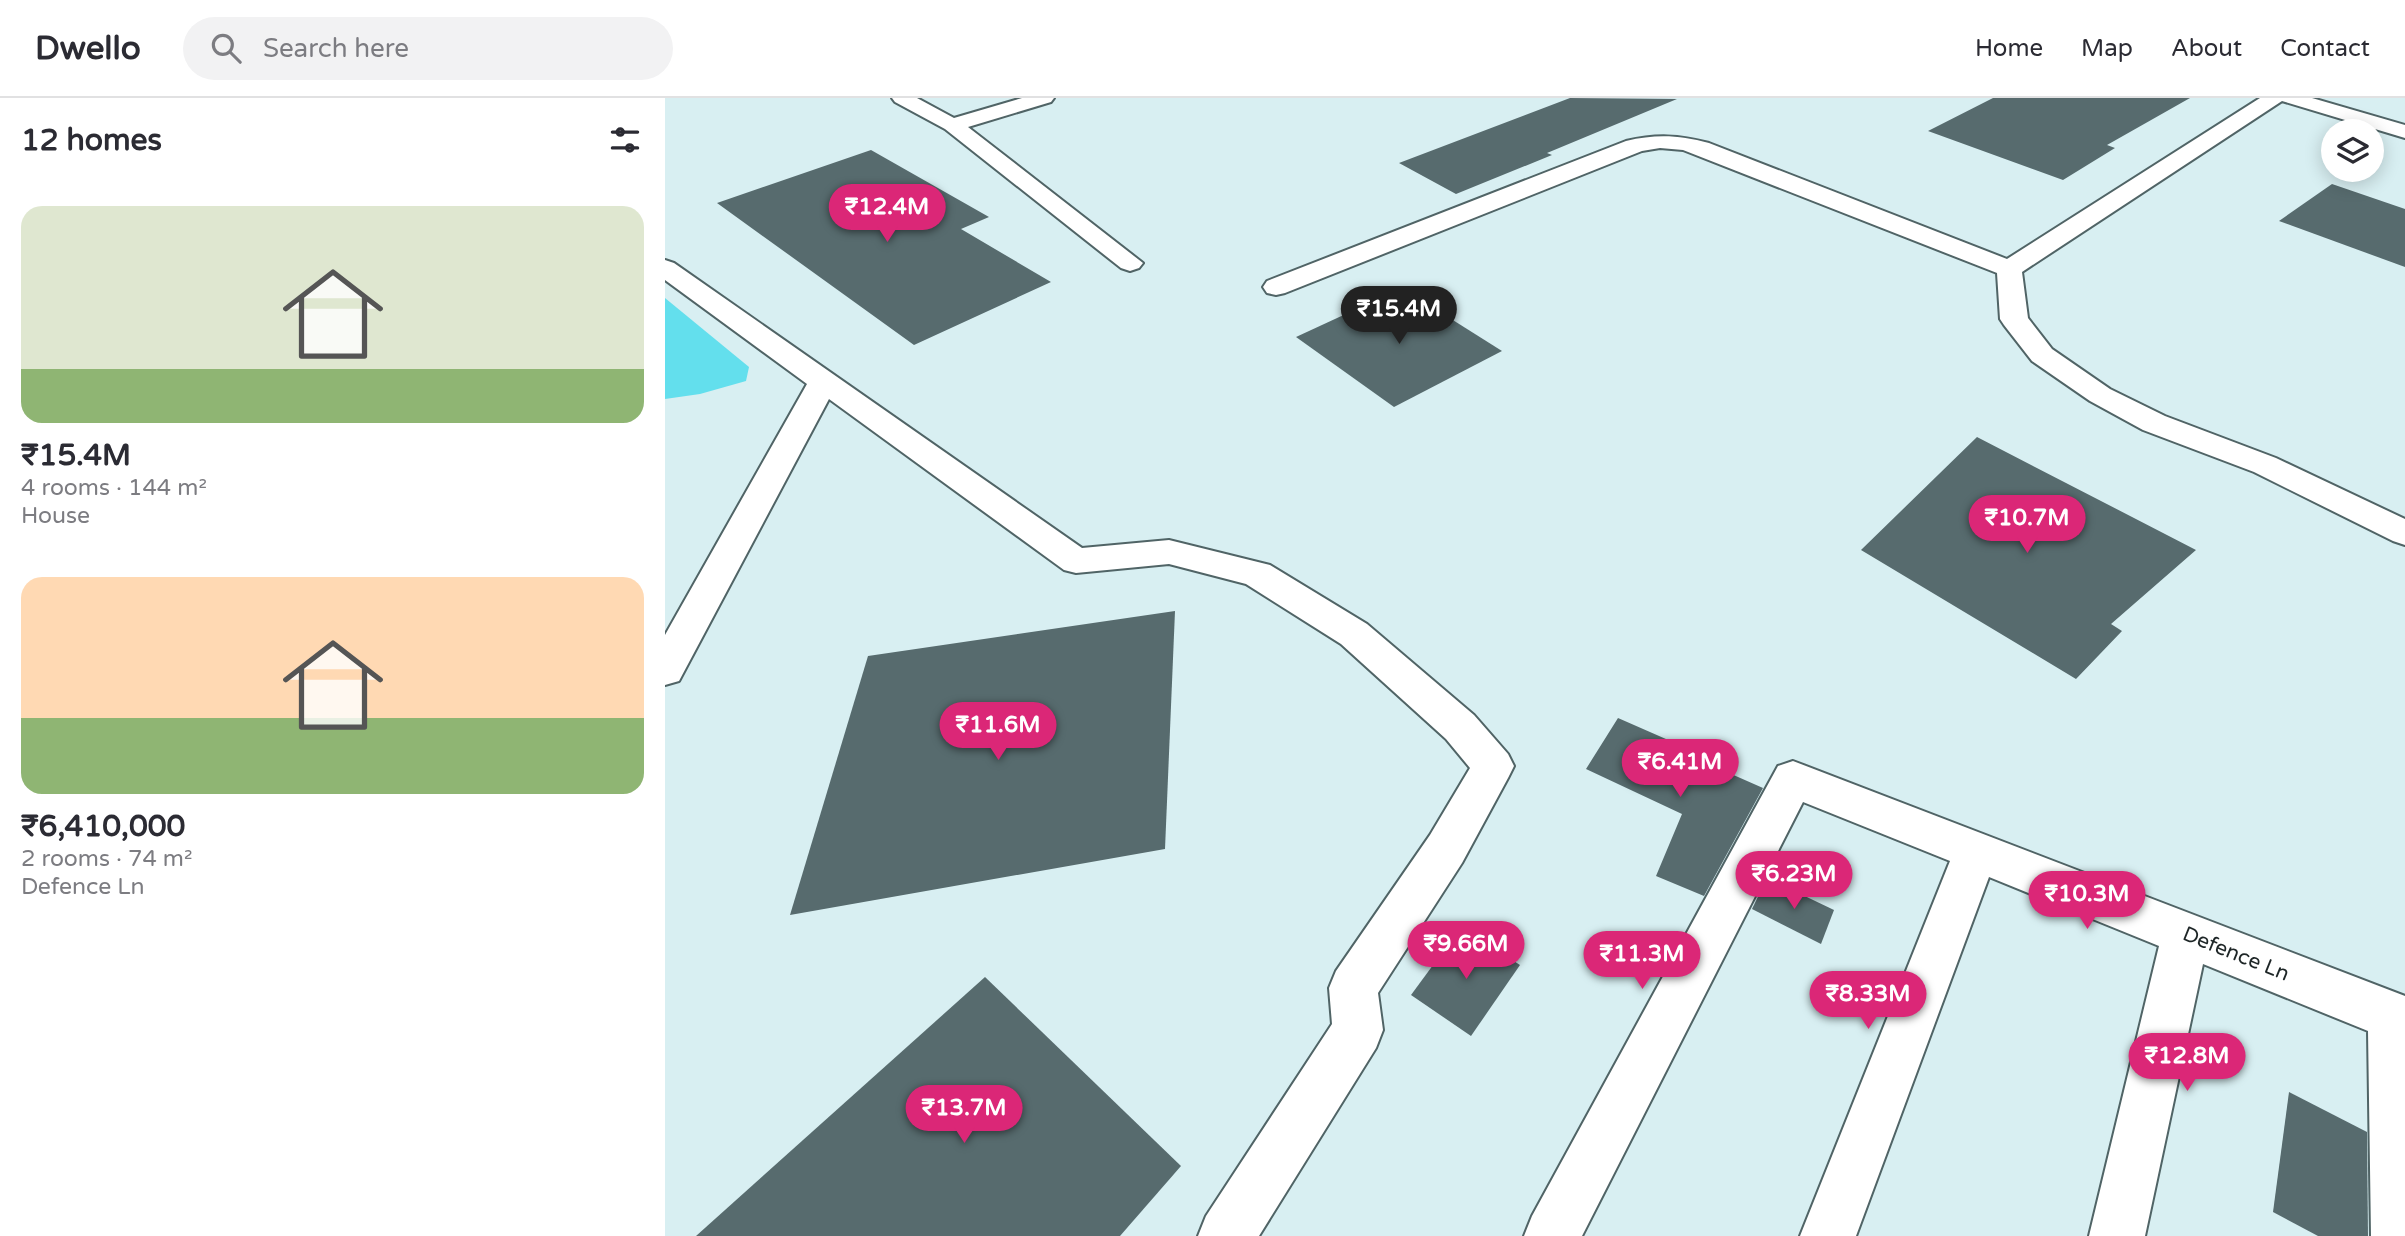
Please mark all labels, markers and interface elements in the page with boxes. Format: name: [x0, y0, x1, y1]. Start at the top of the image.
search box: [183, 17, 673, 80]
text: Dwello: [35, 29, 141, 68]
icon: search: [207, 29, 245, 67]
text: Search here: [263, 33, 409, 64]
text: Home: [1975, 34, 2043, 63]
text: Map: [2081, 34, 2133, 63]
text: About: [2171, 34, 2242, 63]
text: Contact: [2280, 34, 2370, 63]
map controls: [2321, 119, 2384, 182]
button: layers: [2321, 119, 2384, 182]
icon: filters: [606, 121, 644, 159]
text: 12 homes: [21, 122, 162, 159]
pin: ₹12.4M: [830, 184, 944, 244]
text: ₹12.4M: [845, 193, 929, 221]
icon: home: [270, 251, 396, 377]
pin: ₹15.4M: [1342, 286, 1456, 346]
text: ₹15.4M: [1357, 295, 1441, 323]
text: ₹15.4M: [21, 437, 131, 474]
text: 4 rooms · 144 m²: [21, 474, 207, 502]
pin: ₹10.7M: [1970, 496, 2084, 555]
text: House: [21, 502, 90, 530]
text: ₹10.7M: [1985, 504, 2069, 532]
icon: home: [270, 622, 396, 748]
pin: ₹11.6M: [941, 702, 1055, 762]
text: ₹11.6M: [956, 711, 1041, 739]
pin: ₹6.41M: [1623, 740, 1737, 799]
text: ₹6.41M: [1638, 748, 1722, 776]
text: ₹6,410,000: [21, 808, 185, 845]
text: 2 rooms · 74 m²: [21, 845, 192, 873]
pin: ₹6.23M: [1737, 852, 1851, 911]
text: ₹6.23M: [1752, 860, 1837, 888]
pin: ₹10.3M: [2030, 872, 2144, 931]
text: Defence Ln: [21, 873, 144, 901]
text: ₹10.3M: [2045, 880, 2130, 908]
street label: Defence Ln: [2179, 921, 2293, 987]
pin: ₹9.66M: [1409, 922, 1523, 981]
text: ₹9.66M: [1424, 930, 1509, 958]
pin: ₹11.3M: [1585, 932, 1699, 991]
text: ₹11.3M: [1600, 940, 1685, 968]
pin: ₹8.33M: [1811, 972, 1925, 1031]
text: ₹8.33M: [1826, 980, 1911, 1008]
pin: ₹12.8M: [2130, 1034, 2244, 1093]
text: ₹12.8M: [2145, 1042, 2229, 1070]
pin: ₹13.7M: [907, 1086, 1021, 1145]
text: ₹13.7M: [922, 1094, 1006, 1122]

